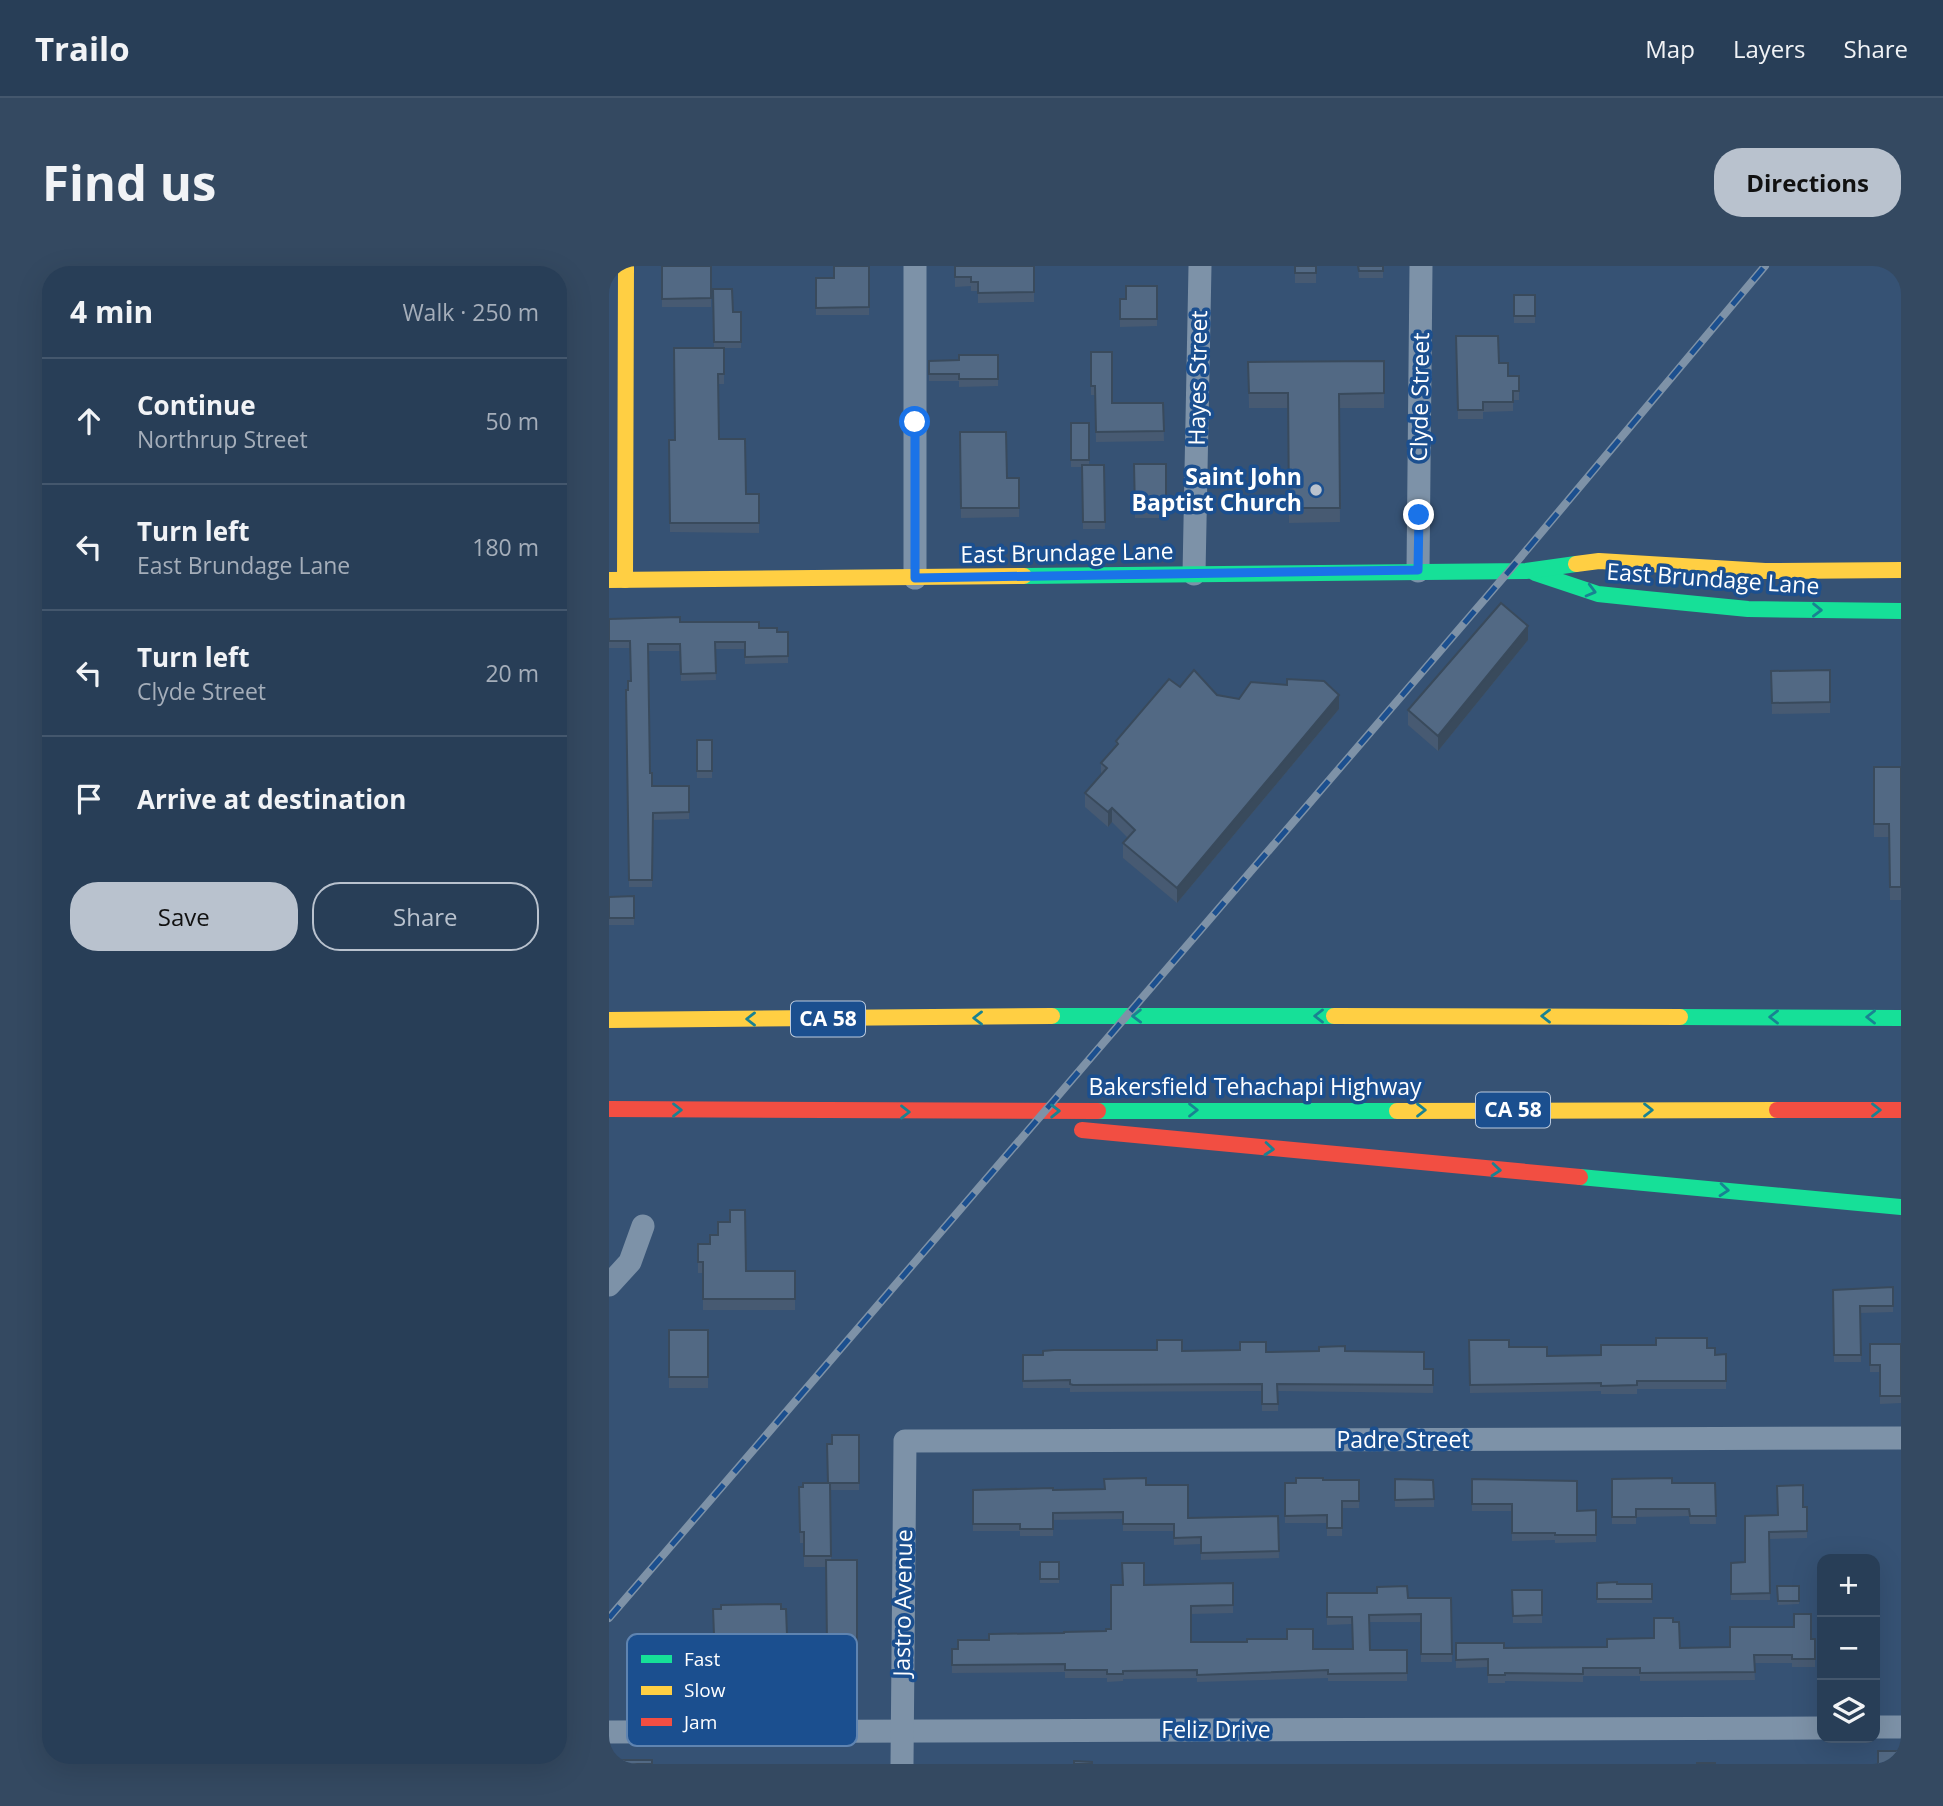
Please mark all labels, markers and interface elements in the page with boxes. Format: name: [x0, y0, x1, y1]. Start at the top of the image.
text: Trailo: [35, 26, 130, 71]
text: Map: [1645, 32, 1695, 65]
text: Layers: [1733, 32, 1806, 65]
text: Share: [1844, 32, 1908, 65]
button: Directions: [1714, 148, 1901, 217]
text: Find us: [42, 149, 216, 215]
text: 4 min: [70, 291, 153, 332]
text: Walk · 250 m: [402, 296, 539, 328]
street label: Hayes Street: [1180, 310, 1214, 446]
street label: Clyde Street: [1402, 332, 1436, 462]
text: Continue: [137, 387, 256, 423]
icon: ahead: [70, 402, 108, 440]
text: 50 m: [485, 405, 539, 437]
route start: [899, 406, 930, 437]
text: Northrup Street: [137, 423, 308, 455]
place label: Saint John Baptist Church: [1131, 460, 1302, 518]
marker: Saint John Baptist Church: [1308, 482, 1324, 498]
route end: [1403, 499, 1434, 530]
text: Turn left: [137, 513, 249, 549]
icon: left: [70, 528, 108, 566]
text: 180 m: [472, 531, 539, 563]
street label: East Brundage Lane: [960, 534, 1174, 570]
text: East Brundage Lane: [137, 549, 350, 581]
street label: East Brundage Lane: [1606, 555, 1821, 601]
one-way arrow: [1585, 583, 1597, 597]
one-way arrow: [1812, 602, 1823, 618]
text: Turn left: [137, 639, 249, 675]
icon: left: [70, 654, 108, 692]
text: 20 m: [485, 657, 539, 689]
text: Clyde Street: [137, 675, 266, 707]
icon: arrive: [70, 780, 108, 818]
text: Arrive at destination: [137, 781, 406, 817]
button: Save: [70, 882, 298, 951]
button: Share: [312, 882, 539, 951]
road number: CA 58: [791, 1002, 865, 1036]
one-way arrow: [1131, 1008, 1141, 1024]
one-way arrow: [1313, 1008, 1323, 1024]
one-way arrow: [1540, 1008, 1551, 1024]
one-way arrow: [1768, 1009, 1778, 1025]
one-way arrow: [1866, 1009, 1876, 1025]
one-way arrow: [973, 1010, 983, 1026]
one-way arrow: [745, 1011, 756, 1027]
street label: Bakersfield Tehachapi Highway: [1088, 1070, 1422, 1102]
road number: CA 58: [1476, 1092, 1550, 1128]
one-way arrow: [672, 1102, 683, 1118]
one-way arrow: [1189, 1102, 1199, 1118]
one-way arrow: [1416, 1102, 1427, 1118]
one-way arrow: [1644, 1102, 1654, 1118]
one-way arrow: [1871, 1102, 1882, 1118]
one-way arrow: [1050, 1103, 1061, 1118]
one-way arrow: [899, 1104, 910, 1119]
one-way arrow: [1264, 1141, 1275, 1156]
one-way arrow: [1490, 1162, 1502, 1177]
one-way arrow: [1718, 1183, 1730, 1198]
street label: Padre Street: [1336, 1423, 1470, 1455]
street label: Jastro Avenue: [885, 1529, 919, 1679]
map controls: [1817, 1554, 1880, 1743]
button: +: [1817, 1554, 1880, 1617]
button: −: [1817, 1617, 1880, 1680]
legend: [627, 1634, 857, 1746]
text: Fast: [684, 1646, 720, 1672]
text: Slow: [684, 1677, 726, 1703]
button: layers: [1817, 1680, 1880, 1743]
text: Jam: [682, 1709, 717, 1735]
street label: Feliz Drive: [1161, 1713, 1271, 1745]

